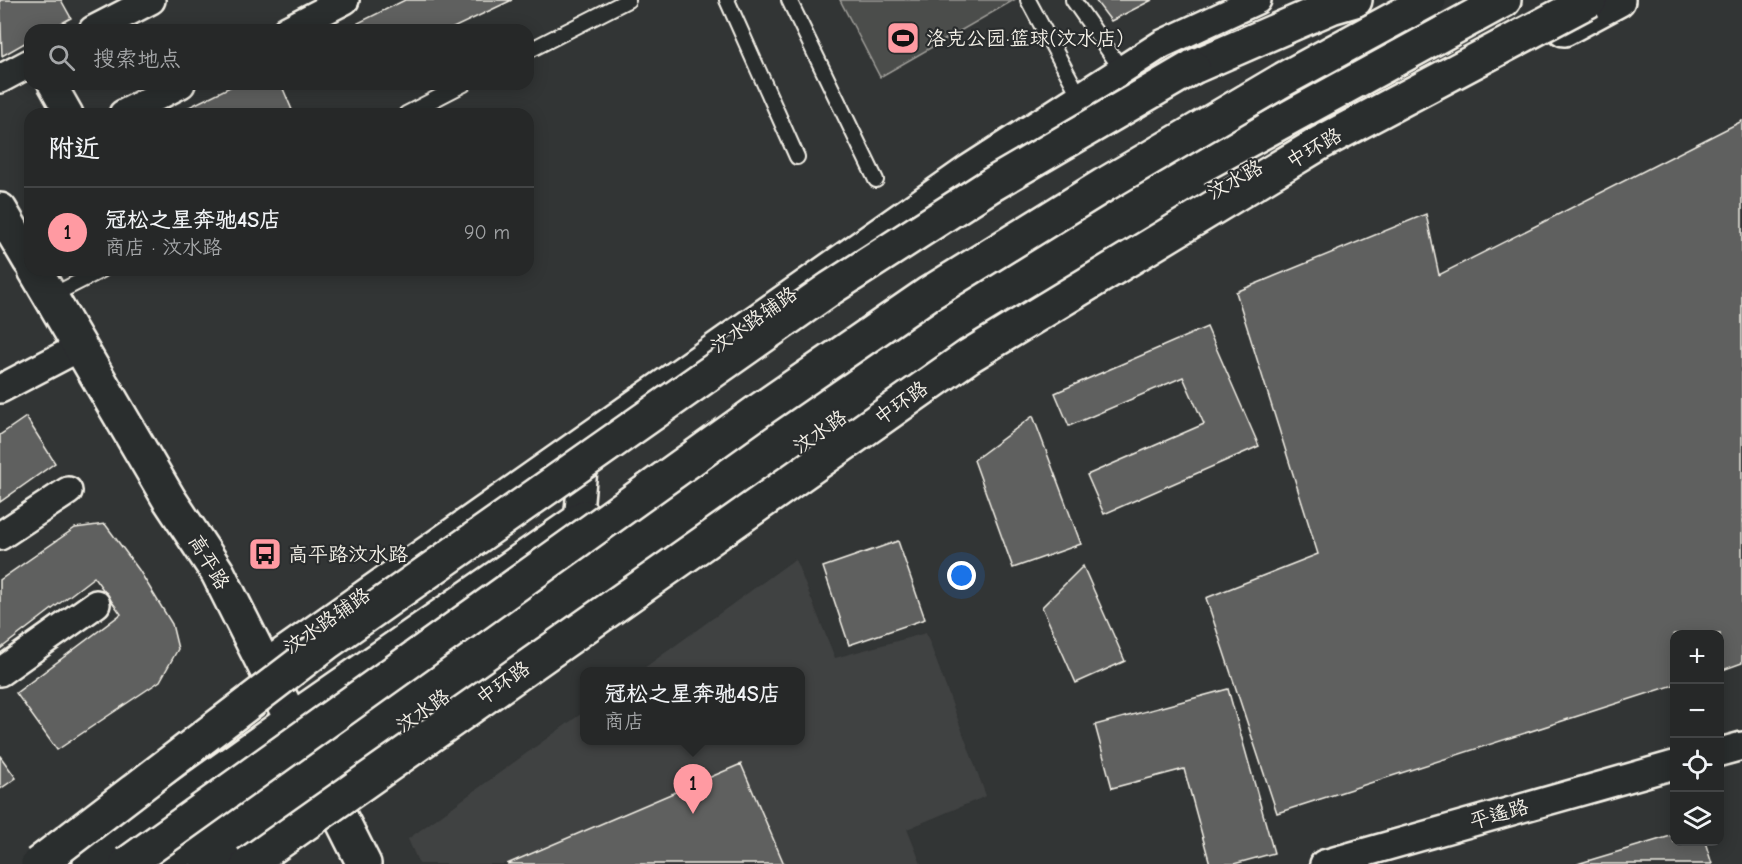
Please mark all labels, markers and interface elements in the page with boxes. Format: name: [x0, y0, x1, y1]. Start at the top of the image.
sports icon: 洛克公园·篮球(汶水店): [885, 20, 921, 56]
search box: [24, 24, 534, 90]
place label: 洛克公园·篮球(汶水店): [926, 27, 1123, 50]
icon: search: [45, 41, 78, 74]
text: 搜索地点: [93, 46, 181, 72]
street label: 中环路: [1282, 123, 1347, 173]
text: 附近: [48, 134, 100, 164]
street label: 汶水路: [1203, 155, 1268, 205]
text: 冠松之星奔驰4S店: [105, 207, 281, 233]
text: 1: [64, 221, 71, 244]
text: 90 m: [464, 221, 510, 244]
text: 商店 · 汶水路: [105, 236, 222, 259]
street label: 汶水路辅路: [706, 281, 802, 358]
street label: 中环路: [870, 376, 933, 430]
street label: 汶水路: [789, 405, 852, 459]
street label: 高平路: [184, 530, 235, 594]
bus stop icon: 高平路汶水路: [247, 536, 283, 572]
place label: 高平路汶水路: [288, 543, 409, 566]
your location: [947, 561, 976, 590]
street label: 汶水路辅路: [279, 582, 375, 659]
map controls: [1670, 630, 1724, 846]
button: +: [1670, 630, 1724, 684]
street label: 中环路: [472, 656, 535, 710]
popup: [580, 667, 805, 745]
text: 冠松之星奔驰4S店: [604, 681, 781, 707]
street label: 汶水路: [392, 684, 455, 738]
button: −: [1670, 684, 1724, 738]
text: 商店: [604, 710, 644, 733]
button: locate: [1670, 738, 1724, 792]
pin: 1: [674, 764, 712, 814]
button: layers: [1670, 792, 1724, 846]
street label: 平遥路: [1467, 794, 1532, 833]

